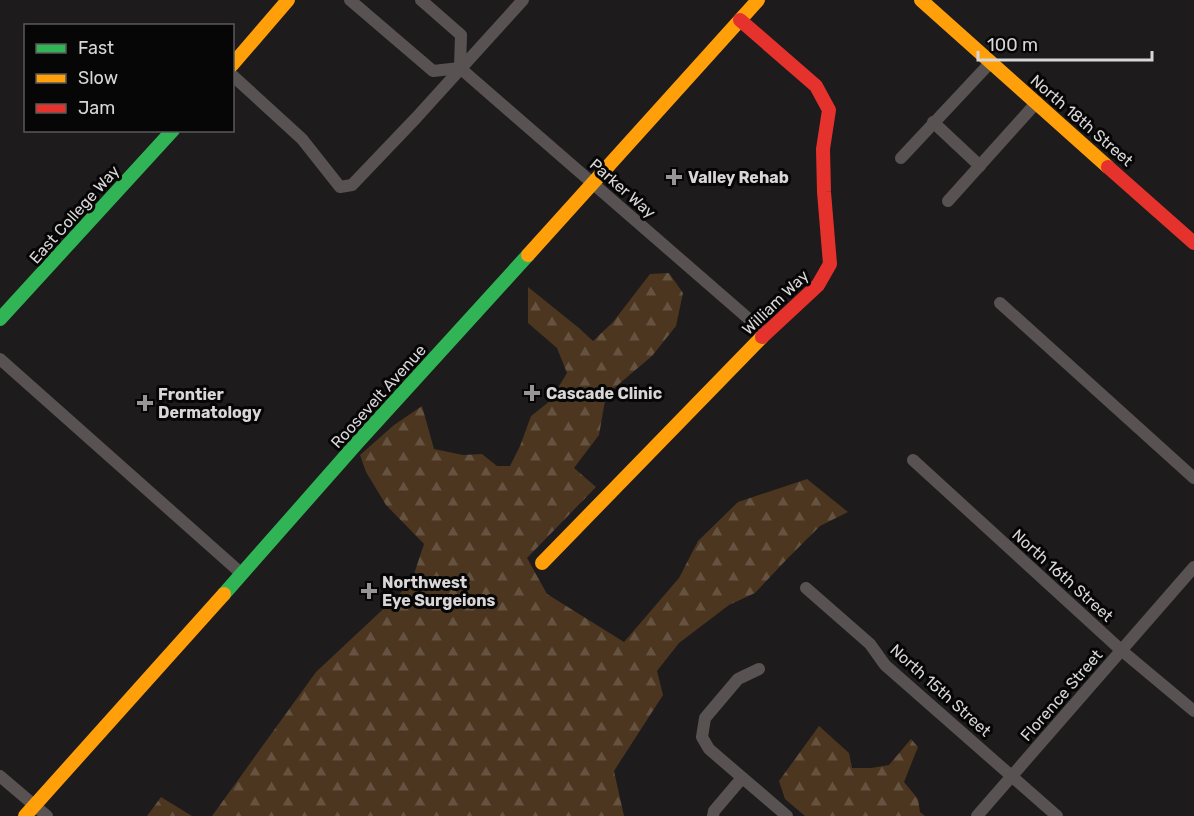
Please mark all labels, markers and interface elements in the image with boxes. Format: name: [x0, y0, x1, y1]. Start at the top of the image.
legend: [24, 24, 234, 132]
scale bar: [978, 24, 1152, 62]
text: 100 m: [987, 34, 1038, 56]
text: Fast: [78, 37, 114, 59]
text: Slow: [78, 67, 118, 89]
street label: North 18th Street: [1027, 71, 1137, 170]
text: Jam: [78, 97, 115, 119]
street label: Parker Way: [586, 155, 660, 222]
street label: East College Way: [25, 161, 124, 267]
marker: Valley Rehab: [665, 168, 683, 186]
place label: Valley Rehab: [688, 168, 789, 187]
street label: William Way: [738, 266, 813, 339]
street label: Roosevelt Avenue: [327, 341, 430, 452]
marker: Cascade Clinic: [523, 384, 541, 402]
place label: Cascade Clinic: [546, 384, 662, 403]
place label: Frontier Dermatology: [158, 385, 262, 422]
marker: Frontier Dermatology: [136, 394, 154, 412]
street label: North 16th Street: [1008, 525, 1117, 626]
place label: Northwest Eye Surgeions: [382, 573, 496, 610]
marker: Northwest Eye Surgeions: [360, 582, 378, 600]
street label: North 15th Street: [886, 640, 995, 741]
street label: Florence Street: [1016, 646, 1106, 745]

